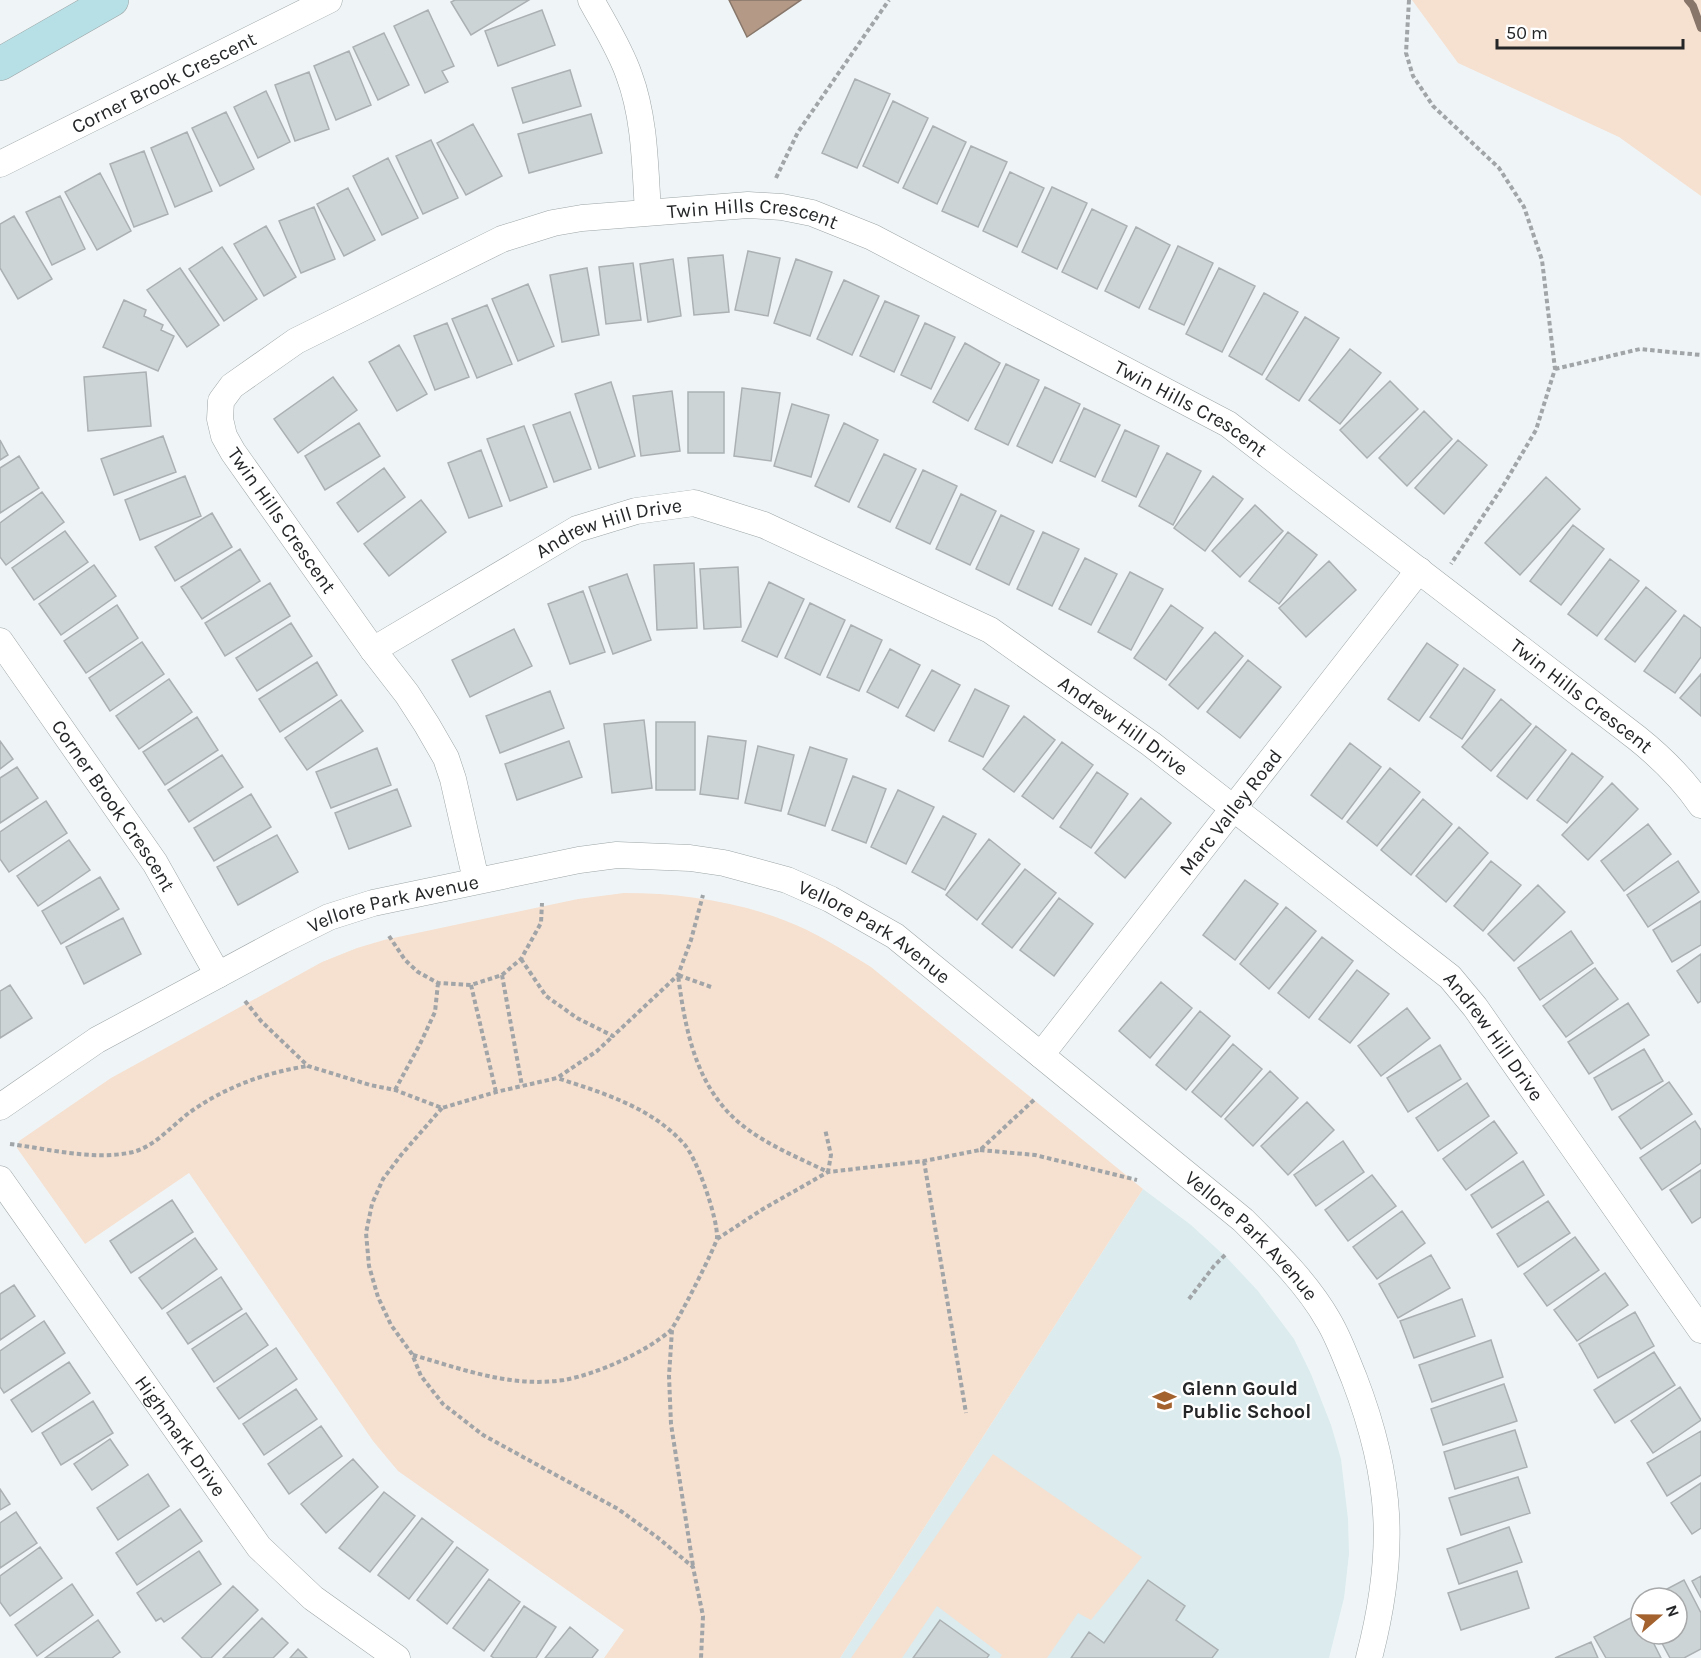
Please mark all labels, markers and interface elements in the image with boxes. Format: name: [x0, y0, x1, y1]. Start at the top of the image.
scale bar: [1497, 12, 1683, 50]
text: 50 m: [1506, 22, 1548, 44]
street label: Corner Brook Crescent: [68, 27, 260, 138]
street label: Twin Hills Crescent: [666, 194, 842, 234]
street label: Twin Hills Crescent: [1110, 355, 1272, 462]
street label: Twin Hills Crescent: [223, 443, 341, 598]
street label: Andrew Hill Drive: [532, 494, 683, 563]
street label: Twin Hills Crescent: [1506, 634, 1657, 758]
street label: Andrew Hill Drive: [1054, 671, 1192, 780]
street label: Corner Brook Crescent: [47, 716, 180, 896]
street label: Marc Valley Road: [1174, 745, 1287, 880]
street label: Vellore Park Avenue: [304, 870, 481, 938]
street label: Vellore Park Avenue: [795, 875, 955, 989]
street label: Andrew Hill Drive: [1439, 967, 1548, 1105]
street label: Vellore Park Avenue: [1180, 1166, 1322, 1305]
street label: Highmark Drive: [130, 1371, 231, 1501]
place label: Glenn Gould Public School: [1182, 1377, 1311, 1423]
school or university icon: Glenn Gould Public School: [1151, 1387, 1177, 1413]
north arrow: [1629, 1586, 1689, 1646]
text: N: [1662, 1602, 1684, 1620]

